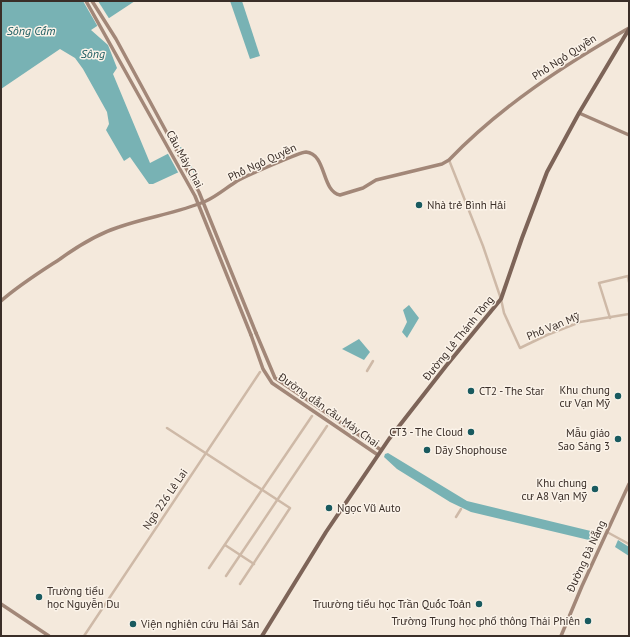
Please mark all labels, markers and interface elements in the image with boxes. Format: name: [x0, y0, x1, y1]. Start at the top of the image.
water label: Sông Cấm: [7, 23, 55, 38]
street label: Phố Ngô Quyền: [529, 31, 599, 83]
water label: Sông: [81, 46, 105, 61]
street label: Cầu Máy Chai: [163, 128, 207, 190]
street label: Phố Ngô Quyền: [226, 140, 298, 184]
place label: Nhà trẻ Bình Hải: [427, 198, 506, 212]
marker: Nhà trẻ Bình Hải: [414, 200, 424, 210]
street label: Đường Lê Thánh Tông: [419, 293, 497, 384]
street label: Phố Vạn Mỹ: [524, 309, 582, 343]
street label: Đường dẫn cầu Máy Chai: [275, 369, 382, 450]
place label: Khu chung cư Vạn Mỹ: [560, 383, 610, 410]
place label: CT2 - The Star: [479, 384, 544, 398]
marker: CT2 - The Star: [466, 386, 476, 396]
marker: Khu chung cư Vạn Mỹ: [613, 391, 623, 401]
place label: CT3 - The Cloud: [389, 425, 463, 439]
place label: Mẫu giáo Sao Sáng 3: [558, 426, 610, 453]
marker: CT3 - The Cloud: [466, 427, 476, 437]
marker: Mẫu giáo Sao Sáng 3: [613, 434, 623, 444]
place label: Dãy Shophouse: [435, 443, 507, 457]
marker: Dãy Shophouse: [422, 445, 432, 455]
street label: Ngõ 226 Lê Lai: [139, 466, 191, 532]
place label: Khu chung cư A8 Vạn Mỹ: [522, 476, 587, 503]
marker: Khu chung cư A8 Vạn Mỹ: [590, 484, 600, 494]
place label: Ngọc Vũ Auto: [337, 501, 401, 515]
marker: Ngọc Vũ Auto: [324, 503, 334, 513]
street label: Đường Đà Nẵng: [563, 518, 609, 595]
place label: Trường tiểu học Nguyễn Du: [47, 584, 119, 611]
marker: Trường tiểu học Nguyễn Du: [34, 592, 44, 602]
place label: Truường tiểu học Trần Quốc Toản: [313, 597, 471, 611]
marker: Truường tiểu học Trần Quốc Toản: [474, 599, 484, 609]
place label: Trường Trung học phổ thông Thái Phiên: [392, 614, 580, 628]
marker: Trường Trung học phổ thông Thái Phiên: [583, 616, 593, 626]
place label: Viện nghiên cứu Hải Sản: [140, 617, 259, 631]
marker: Viện nghiên cứu Hải Sản: [128, 619, 138, 629]

